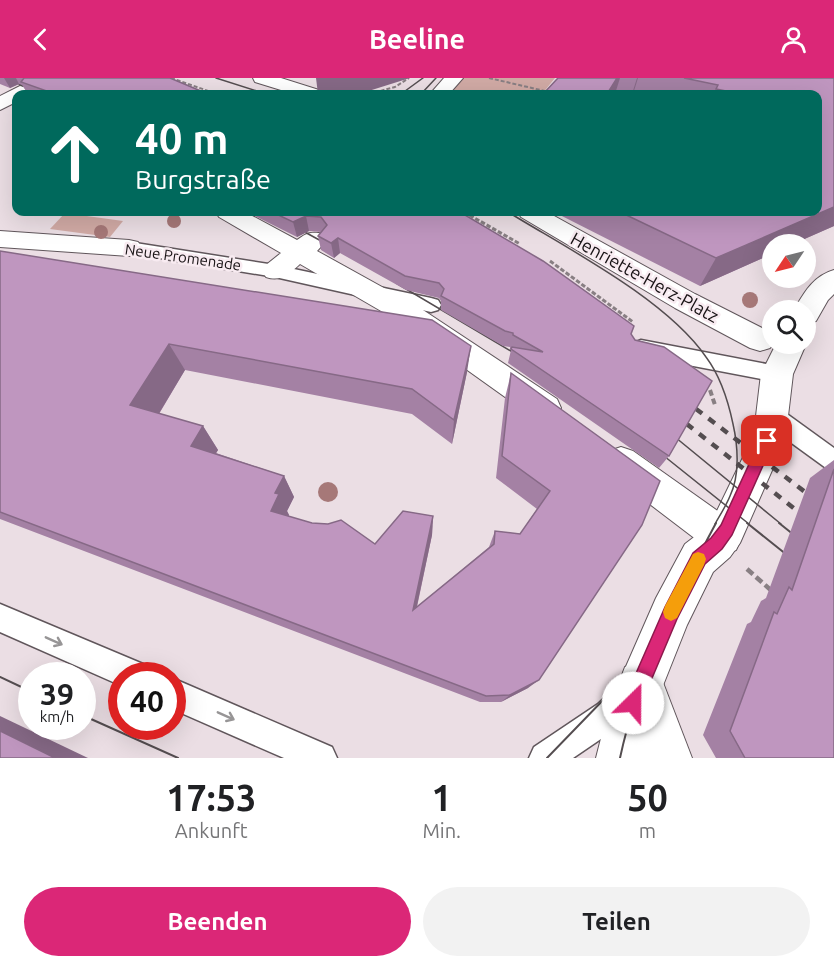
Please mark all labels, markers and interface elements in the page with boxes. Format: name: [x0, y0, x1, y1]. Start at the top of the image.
icon: back: [24, 23, 57, 56]
icon: person: [777, 23, 810, 56]
text: Beeline: [369, 24, 465, 54]
icon: ahead: [36, 114, 114, 192]
text: 40 m: [135, 115, 229, 162]
text: Burgstraße: [135, 164, 271, 194]
street label: Henriette-Herz-Platz: [568, 228, 722, 326]
north arrow: [762, 234, 816, 288]
map controls: [762, 234, 816, 354]
street label: Neue Promenade: [124, 240, 242, 274]
button: search: [762, 300, 816, 354]
pin: [741, 415, 792, 466]
icon: arrive: [750, 424, 783, 457]
one-way arrow: [44, 636, 62, 647]
speed limit sign: 40: [108, 662, 186, 740]
position arrow: [601, 671, 665, 735]
text: 39: [40, 677, 74, 711]
text: km/h: [40, 708, 74, 725]
one-way arrow: [217, 712, 235, 723]
text: 17:53: [166, 777, 256, 818]
text: 1: [432, 777, 452, 818]
text: 50: [627, 777, 668, 818]
text: Ankunft: [175, 819, 248, 842]
text: Min.: [422, 819, 461, 842]
text: m: [639, 819, 656, 842]
button: Beenden: [24, 887, 411, 956]
button: Teilen: [423, 887, 810, 956]

